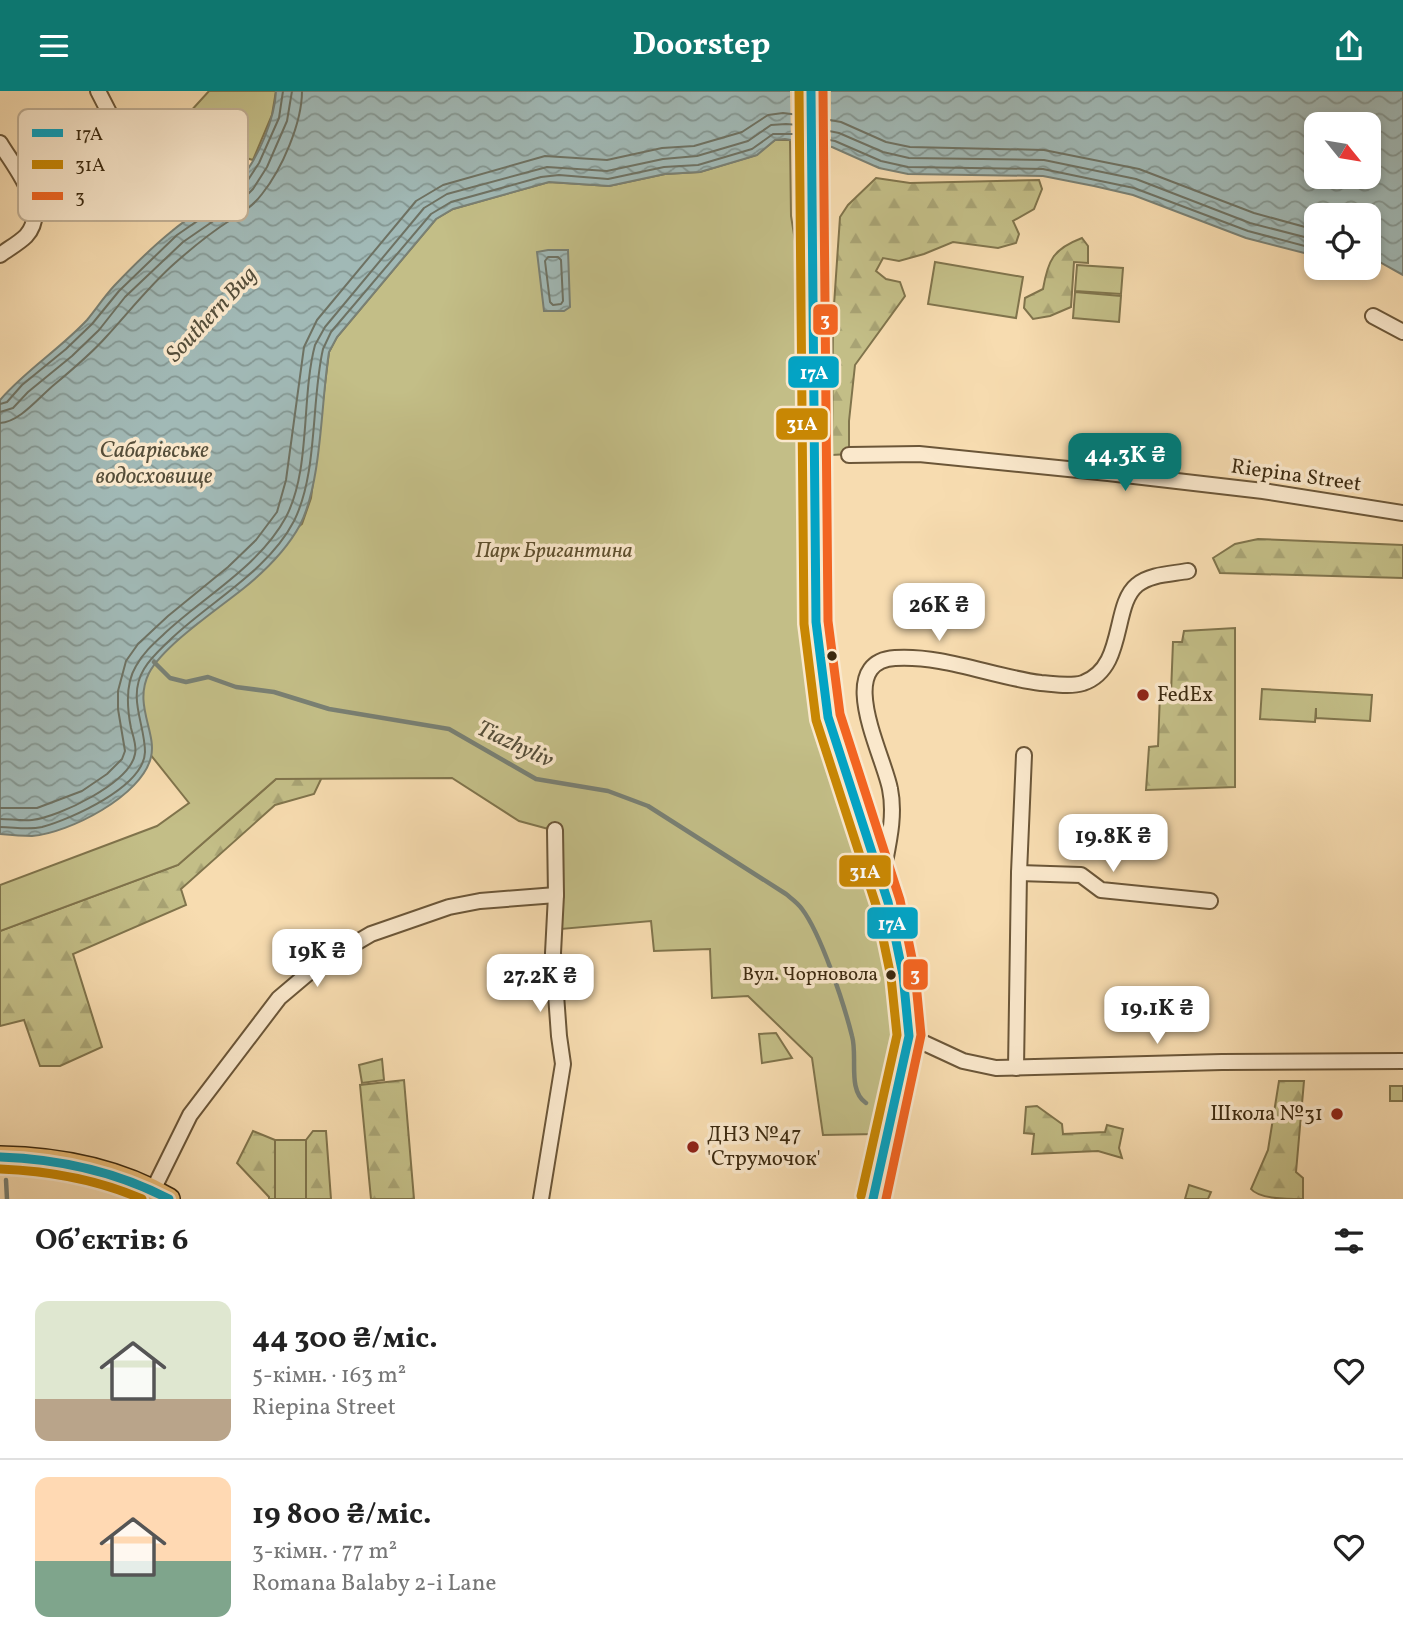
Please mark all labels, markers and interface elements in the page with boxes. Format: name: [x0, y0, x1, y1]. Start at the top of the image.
text: Doorstep: [632, 24, 771, 68]
icon: menu: [35, 27, 73, 65]
icon: share: [1330, 27, 1368, 65]
legend: [18, 109, 248, 221]
north arrow: [1304, 112, 1381, 189]
map controls: [1304, 112, 1381, 280]
text: 17А: [75, 122, 103, 148]
text: 31А: [75, 153, 106, 179]
text: 3: [75, 185, 85, 211]
button: locate: [1304, 203, 1381, 280]
water label: Southern Bug: [159, 260, 265, 370]
line badge: 3: [812, 303, 839, 336]
text: 3: [820, 308, 830, 334]
line badge: 17А: [787, 355, 840, 389]
text: 17А: [800, 361, 829, 387]
line badge: 31А: [775, 407, 829, 441]
text: 31А: [787, 412, 818, 438]
pin: 44.3K ₴: [1060, 433, 1190, 493]
water label: Сабарівське водосховище: [96, 435, 213, 493]
text: 44.3K ₴: [1084, 440, 1166, 472]
street label: Riepina Street: [1229, 453, 1363, 499]
park label: Парк Бригантина: [475, 537, 633, 566]
pin: 26K ₴: [890, 583, 988, 643]
text: 26K ₴: [909, 590, 969, 622]
unlabelled marker: [825, 649, 839, 663]
place label: FedEx: [1157, 681, 1213, 710]
marker: FedEx: [1135, 687, 1151, 703]
water label: Tiazhyliv: [471, 713, 559, 777]
pin: 19.8K ₴: [1048, 815, 1178, 874]
text: 19.8K ₴: [1075, 821, 1151, 853]
line badge: 31А: [838, 854, 892, 888]
text: 31А: [850, 860, 881, 886]
line badge: 17А: [866, 906, 919, 940]
text: 17А: [878, 912, 907, 938]
pin: 19K ₴: [268, 929, 366, 989]
text: 19K ₴: [288, 936, 346, 968]
pin: 27.2K ₴: [475, 955, 605, 1014]
line badge: 3: [902, 958, 929, 991]
text: 27.2K ₴: [503, 961, 577, 993]
place label: Вул. Чорновола: [742, 962, 878, 988]
text: 3: [910, 963, 920, 989]
marker: Вул. Чорновола: [884, 968, 898, 982]
pin: 19.1K ₴: [1092, 986, 1222, 1046]
text: 19.1K ₴: [1120, 993, 1194, 1025]
place label: Школа №31: [1210, 1100, 1323, 1129]
marker: Школа №31: [1329, 1106, 1345, 1122]
place label: ДНЗ №47 'Струмочок': [707, 1121, 821, 1174]
marker: ДНЗ №47 'Струмочок': [685, 1139, 701, 1155]
text: Об’єктів: 6: [35, 1220, 188, 1262]
icon: filters: [1330, 1222, 1368, 1260]
text: 44 300 ₴/міс.: [252, 1318, 438, 1360]
icon: home: [91, 1329, 175, 1413]
icon: heart: [1330, 1352, 1368, 1390]
text: 5-кімн. · 163 m²: [252, 1360, 406, 1392]
text: Riepina Street: [252, 1392, 396, 1424]
text: 19 800 ₴/міс.: [252, 1494, 432, 1536]
icon: home: [91, 1505, 175, 1589]
icon: heart: [1330, 1528, 1368, 1566]
text: 3-кімн. · 77 m²: [252, 1536, 397, 1568]
text: Romana Balaby 2-i Lane: [252, 1568, 496, 1600]

